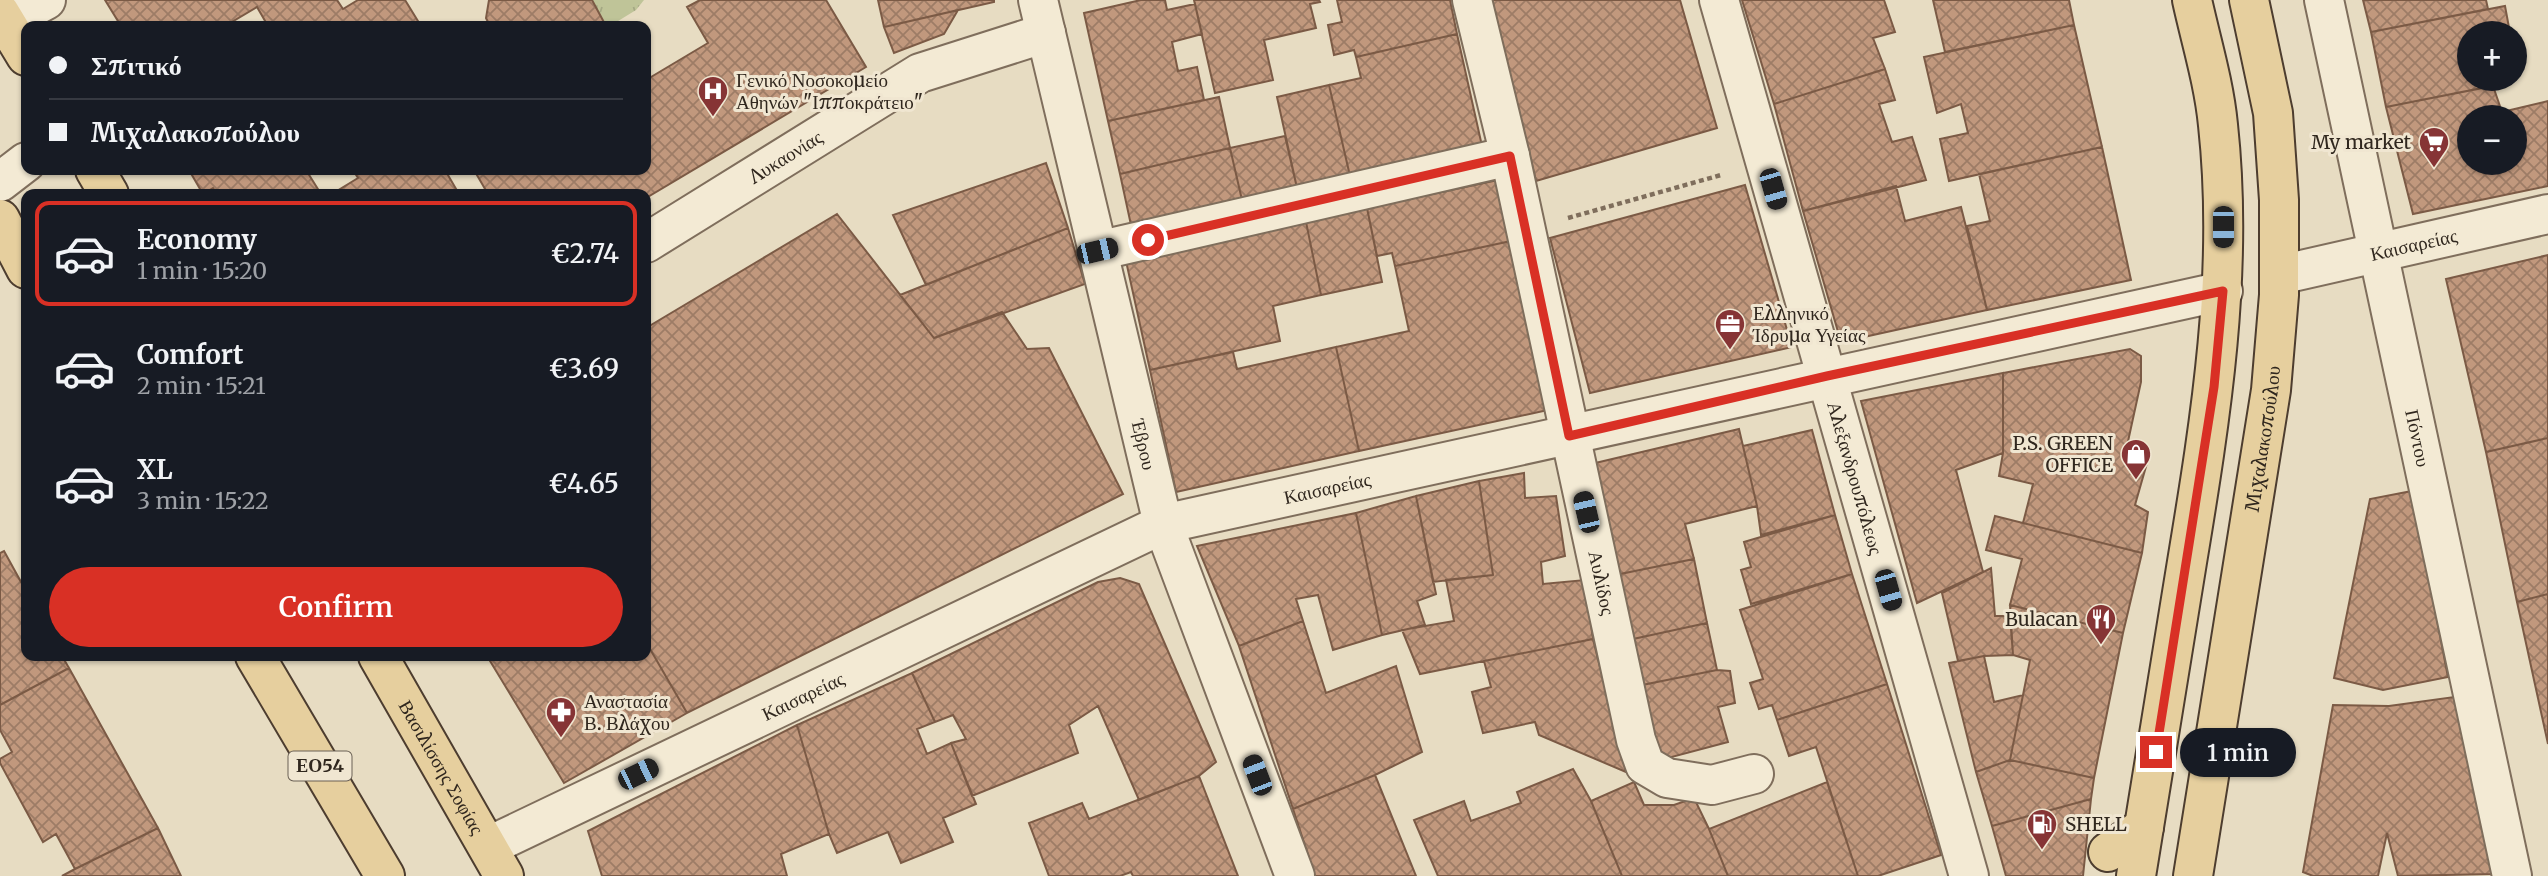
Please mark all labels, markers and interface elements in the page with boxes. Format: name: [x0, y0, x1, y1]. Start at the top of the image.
map controls: [2457, 21, 2527, 175]
button: +: [2457, 21, 2527, 91]
text: Σπιτικό: [91, 49, 182, 82]
place label: Γενικό Νοσοκομείο Αθηνών "Ιπποκράτειο": [736, 68, 923, 114]
hospital icon: Γενικό Νοσοκομείο Αθηνών "Ιπποκράτειο": [696, 74, 730, 118]
button: −: [2457, 105, 2527, 175]
text: Μιχαλακοπούλου: [91, 116, 300, 149]
street label: Λυκαονίας: [743, 124, 827, 189]
supermarket icon: My market: [2417, 125, 2451, 169]
place label: My market: [2311, 130, 2412, 154]
car: [1758, 166, 1789, 212]
car: [2213, 206, 2234, 248]
icon: car: [53, 222, 116, 285]
text: Economy: [137, 223, 257, 256]
street label: Καισαρείας: [2368, 223, 2460, 266]
route start: [1132, 224, 1164, 256]
car: [1075, 236, 1120, 266]
text: €2.74: [551, 237, 619, 270]
text: 1 min · 15:20: [137, 256, 267, 285]
place label: Ελληνικό Ίδρυμα Υγείας: [1752, 301, 1866, 347]
office icon: Ελληνικό Ίδρυμα Υγείας: [1713, 307, 1747, 351]
icon: car: [53, 337, 116, 400]
text: Comfort: [137, 338, 243, 371]
text: €3.69: [549, 352, 619, 385]
street label: Μιχαλακοπούλου: [2240, 365, 2285, 513]
text: 2 min · 15:21: [137, 371, 266, 400]
street label: Αλεξανδρουπόλεως: [1822, 398, 1889, 558]
street label: Πόντου: [2400, 407, 2436, 469]
street label: Έβρου: [1126, 416, 1162, 472]
place label: P.S. GREEN OFFICE: [2013, 431, 2113, 477]
shop icon: P.S. GREEN OFFICE: [2119, 437, 2153, 481]
icon: car: [53, 452, 116, 515]
text: XL: [137, 453, 173, 486]
text: €4.65: [549, 467, 619, 500]
street label: Καισαρείας: [1281, 467, 1373, 509]
text: 3 min · 15:22: [137, 486, 269, 515]
car: [1572, 489, 1601, 535]
street label: Αυλίδος: [1583, 548, 1621, 618]
button: Confirm: [49, 567, 623, 647]
car: [1873, 567, 1904, 613]
restaurant icon: Bulacan: [2084, 602, 2118, 646]
place label: Bulacan: [2005, 607, 2078, 631]
street label: Καισαρείας: [758, 666, 849, 726]
place label: Αναστασία Β. Βλάχου: [584, 689, 670, 735]
pharmacy icon: Αναστασία Β. Βλάχου: [544, 695, 578, 739]
street label: Βασιλίσσης Σοφίας: [394, 696, 490, 839]
callout: 1 min: [2180, 728, 2296, 776]
route end: [2140, 736, 2172, 768]
text: 1 min: [2207, 738, 2269, 767]
road number: ΕΟ54: [288, 752, 352, 780]
car: [1240, 752, 1275, 798]
car: [615, 755, 662, 793]
fuel station icon: SHELL: [2025, 807, 2059, 851]
place label: SHELL: [2065, 812, 2127, 836]

